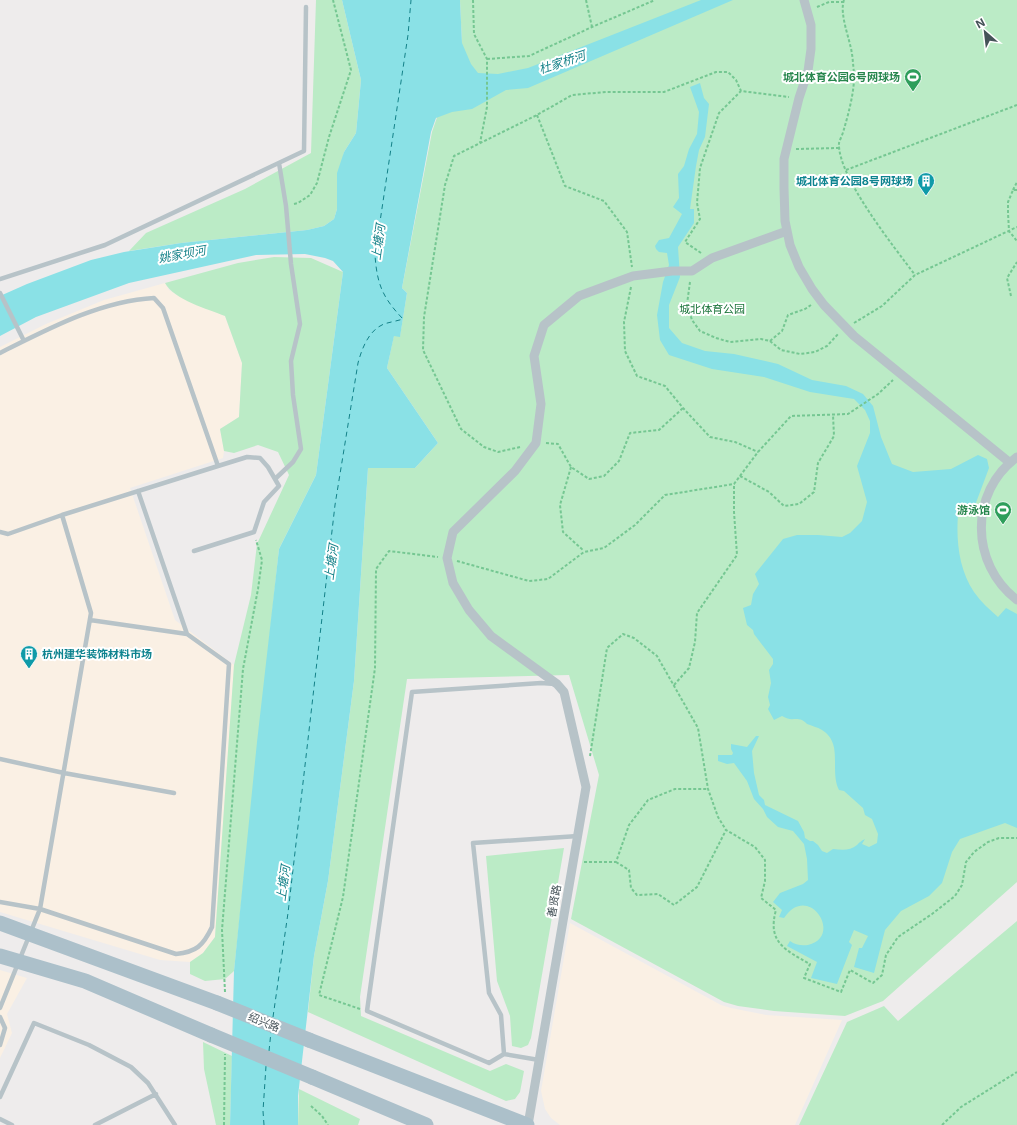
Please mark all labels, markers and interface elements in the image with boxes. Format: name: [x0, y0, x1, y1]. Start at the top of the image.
north arrow: [965, 12, 1005, 52]
text: N: [973, 15, 987, 31]
water label: 杜家桥河: [537, 47, 589, 77]
sports icon: 城北体育公园6号网球场: [903, 67, 923, 92]
place label: 城北体育公园6号网球场: [783, 70, 900, 84]
building icon: 城北体育公园8号网球场: [916, 171, 936, 196]
place label: 城北体育公园8号网球场: [796, 174, 913, 188]
water label: 上塘河: [368, 221, 388, 261]
water label: 姚家坝河: [157, 242, 209, 266]
park label: 城北体育公园: [679, 302, 745, 316]
sports icon: 游泳馆: [993, 500, 1013, 525]
place label: 游泳馆: [957, 503, 990, 517]
water label: 上塘河: [321, 541, 341, 581]
building icon: 杭州建华装饰材料市场: [19, 644, 39, 669]
place label: 杭州建华装饰材料市场: [42, 647, 152, 661]
water label: 上塘河: [273, 862, 293, 902]
street label: 善贤路: [544, 884, 564, 918]
street label: 绍兴路: [246, 1009, 282, 1035]

